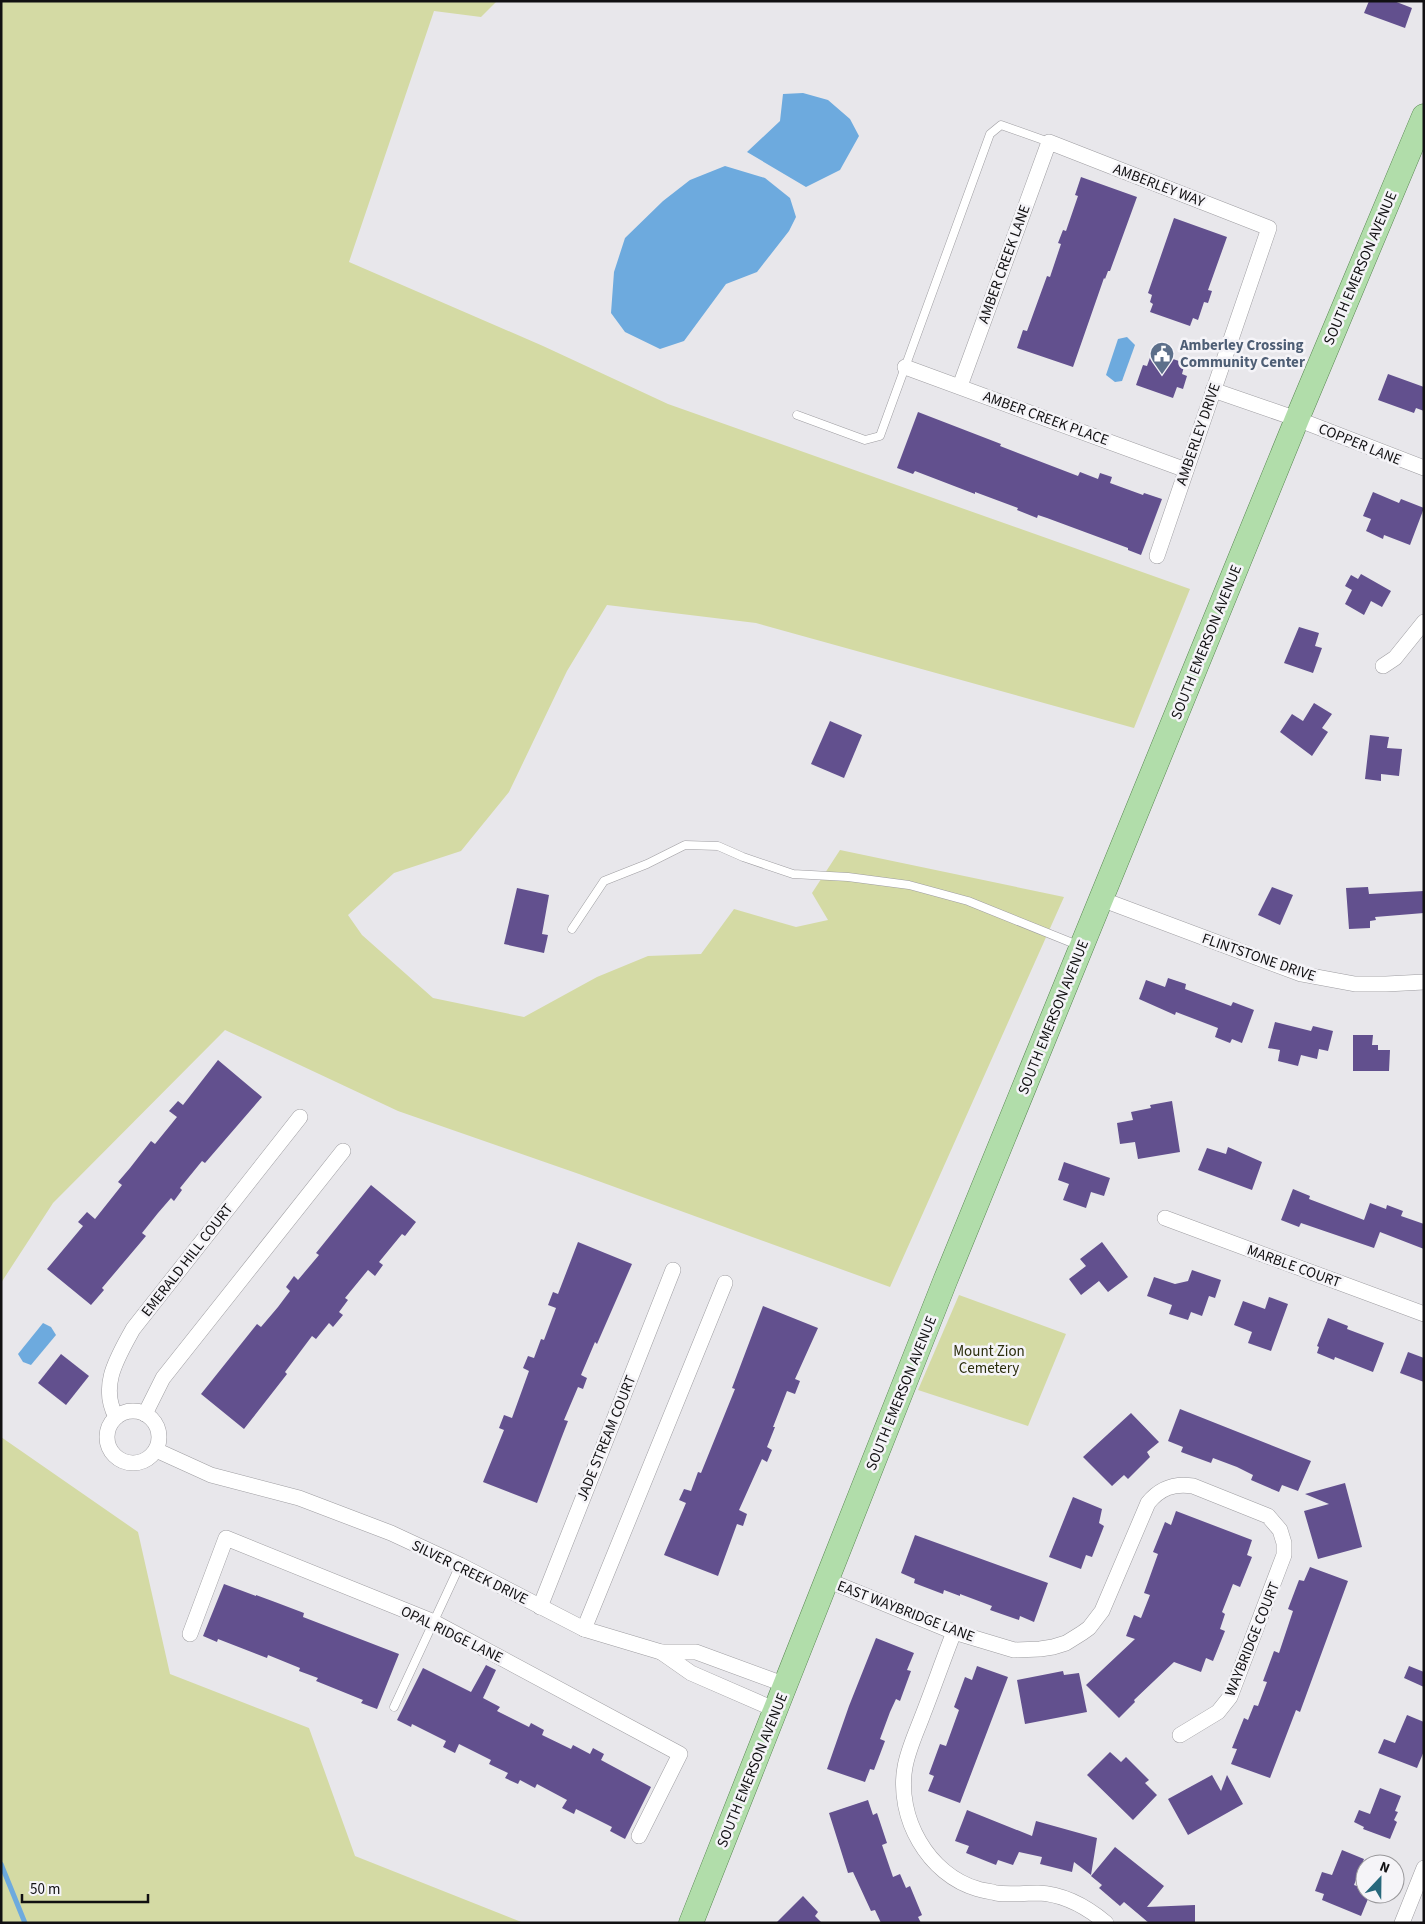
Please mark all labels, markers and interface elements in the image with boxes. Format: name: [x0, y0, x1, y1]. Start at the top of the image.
street label: AMBERLEY WAY: [1110, 158, 1208, 213]
street label: SOUTH EMERSON AVENUE: [1319, 188, 1402, 348]
street label: AMBER CREEK LANE: [973, 202, 1036, 326]
place label: Amberley Crossing Community Center: [1179, 335, 1305, 373]
public building icon: Amberley Crossing Community Center: [1149, 341, 1175, 375]
street label: AMBERLEY DRIVE: [1171, 380, 1226, 488]
street label: AMBER CREEK PLACE: [980, 386, 1112, 451]
street label: COPPER LANE: [1315, 418, 1404, 471]
street label: SOUTH EMERSON AVENUE: [1166, 562, 1247, 723]
street label: FLINTSTONE DRIVE: [1199, 928, 1319, 987]
street label: SOUTH EMERSON AVENUE: [1013, 937, 1094, 1098]
street label: EMERALD HILL COURT: [137, 1199, 238, 1321]
street label: MARBLE COURT: [1244, 1240, 1344, 1293]
street label: SOUTH EMERSON AVENUE: [861, 1313, 942, 1474]
park label: Mount Zion Cemetery: [953, 1341, 1025, 1379]
street label: JADE STREAM COURT: [572, 1372, 641, 1504]
street label: SILVER CREEK DRIVE: [408, 1535, 532, 1610]
street label: EAST WAYBRIDGE LANE: [834, 1576, 978, 1647]
street label: WAYBRIDGE COURT: [1220, 1579, 1285, 1700]
street label: OPAL RIDGE LANE: [397, 1601, 506, 1668]
street label: SOUTH EMERSON AVENUE: [712, 1690, 793, 1851]
north arrow: [1355, 1854, 1405, 1904]
text: N: [1376, 1857, 1393, 1879]
scale bar: [22, 1872, 149, 1904]
text: 50 m: [30, 1879, 60, 1900]

